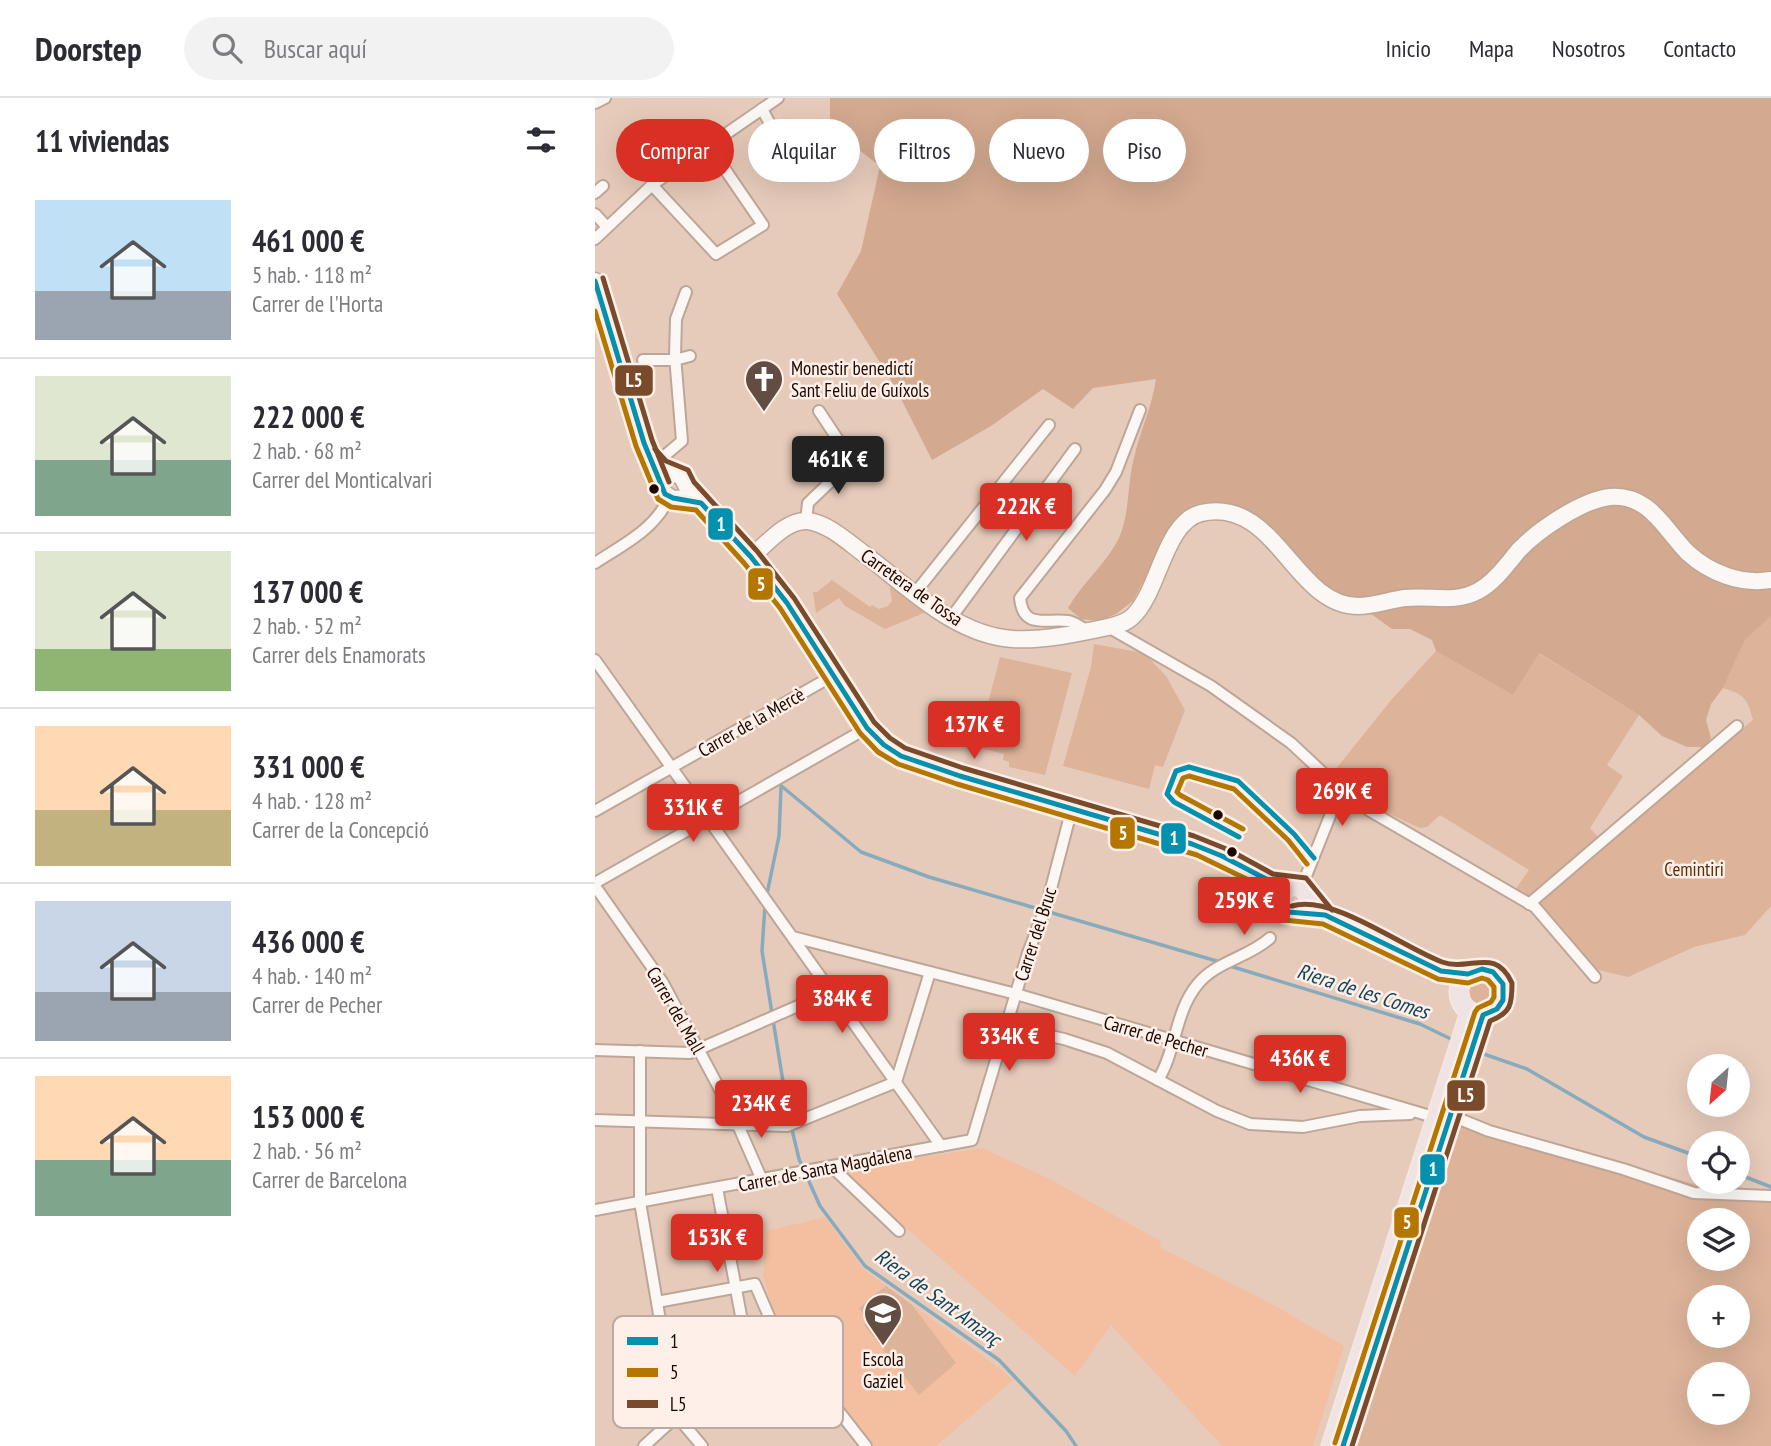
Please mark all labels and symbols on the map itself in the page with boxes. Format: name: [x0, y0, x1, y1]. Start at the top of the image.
place label: Monestir benedictí Sant Feliu de Guíxols: [791, 356, 929, 402]
church icon: Monestir benedictí Sant Feliu de Guíxols: [743, 358, 785, 413]
line badge: L5: [614, 364, 654, 397]
text: L5: [625, 368, 643, 392]
pin: 461K €: [781, 436, 895, 496]
unlabelled marker: [647, 482, 661, 496]
pin: 222K €: [969, 484, 1083, 543]
line badge: 1: [707, 507, 734, 541]
text: 1: [716, 512, 726, 536]
street label: Carretera de Tossa: [856, 543, 968, 631]
line badge: 5: [747, 567, 774, 601]
text: 5: [756, 572, 766, 596]
street label: Carrer de la Mercè: [693, 682, 809, 762]
pin: 137K €: [917, 702, 1031, 761]
pin: 269K €: [1285, 768, 1399, 828]
pin: 331K €: [636, 784, 750, 844]
unlabelled marker: [1211, 808, 1225, 822]
line badge: 5: [1109, 816, 1136, 850]
text: 5: [1118, 821, 1128, 845]
line badge: 1: [1160, 822, 1187, 855]
text: 1: [1169, 826, 1179, 850]
unlabelled marker: [1225, 845, 1239, 859]
park label: Cemintiri: [1664, 857, 1724, 881]
pin: 259K €: [1187, 878, 1301, 937]
street label: Carrer del Bruc: [1009, 884, 1062, 984]
water label: Riera de les Comes: [1294, 957, 1434, 1026]
street label: Carrer del Mall: [641, 962, 711, 1058]
pin: 384K €: [785, 976, 899, 1035]
street label: Carrer de Pecher: [1101, 1010, 1212, 1063]
pin: 334K €: [952, 1014, 1066, 1073]
pin: 436K €: [1243, 1035, 1357, 1095]
north arrow: [1687, 1054, 1750, 1116]
line badge: L5: [1446, 1079, 1486, 1112]
pin: 234K €: [704, 1080, 818, 1140]
text: L5: [1457, 1083, 1475, 1107]
street label: Carrer de Santa Magdalena: [736, 1139, 914, 1197]
line badge: 1: [1419, 1153, 1446, 1186]
text: 1: [1428, 1157, 1438, 1181]
line badge: 5: [1393, 1206, 1420, 1239]
text: 5: [1402, 1210, 1412, 1234]
pin: 153K €: [660, 1214, 774, 1274]
water label: Riera de Sant Amanç: [870, 1242, 1008, 1353]
school or university icon: Escola Gaziel: [862, 1292, 904, 1347]
legend: [613, 1316, 843, 1428]
text: 1: [670, 1329, 679, 1353]
place label: Escola Gaziel: [862, 1347, 904, 1393]
text: 5: [670, 1360, 679, 1384]
text: L5: [670, 1392, 686, 1416]

